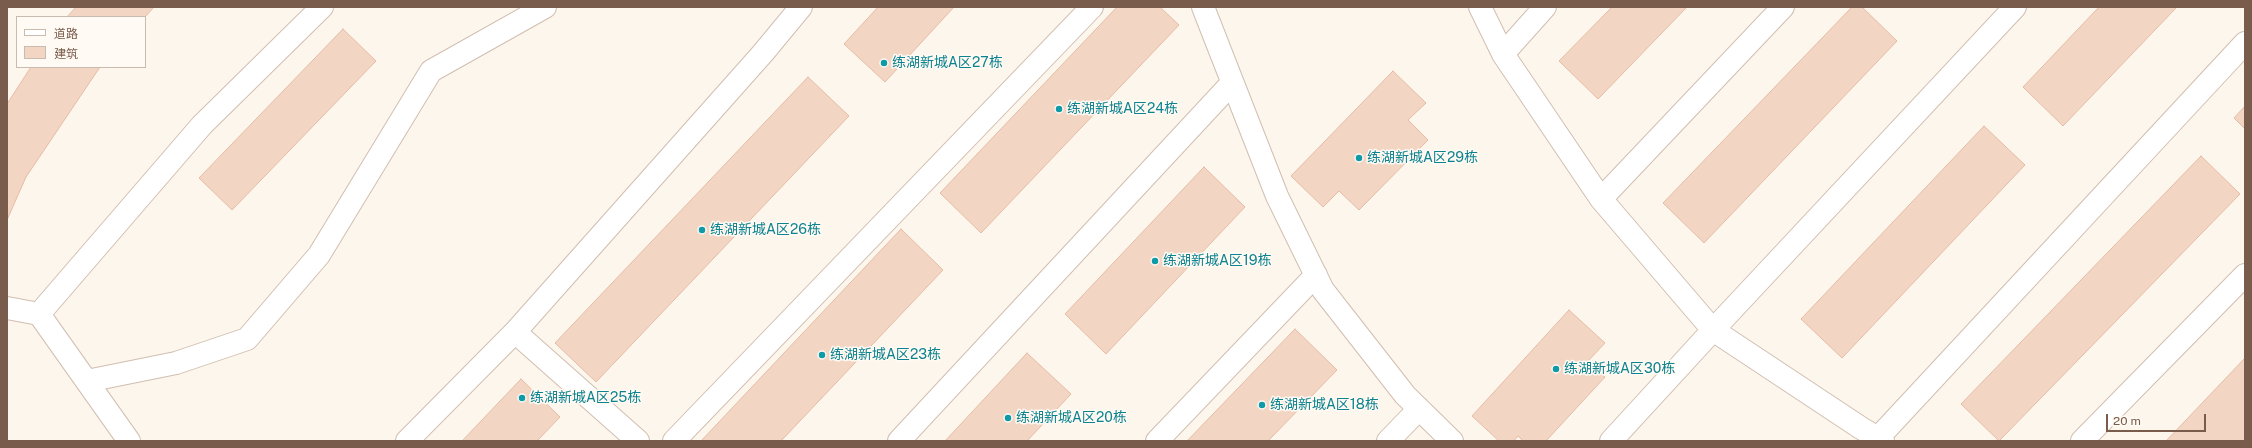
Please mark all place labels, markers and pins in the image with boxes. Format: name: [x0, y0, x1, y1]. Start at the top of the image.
place label: 练湖新城A区27栋: [892, 55, 1003, 71]
marker: 练湖新城A区27栋: [879, 58, 889, 68]
place label: 练湖新城A区24栋: [1067, 101, 1178, 117]
marker: 练湖新城A区24栋: [1054, 104, 1064, 114]
place label: 练湖新城A区29栋: [1367, 150, 1478, 166]
marker: 练湖新城A区29栋: [1354, 153, 1364, 163]
place label: 练湖新城A区26栋: [710, 222, 821, 238]
marker: 练湖新城A区26栋: [697, 225, 707, 235]
place label: 练湖新城A区19栋: [1163, 253, 1271, 269]
marker: 练湖新城A区19栋: [1150, 256, 1160, 266]
place label: 练湖新城A区23栋: [830, 347, 941, 363]
marker: 练湖新城A区23栋: [817, 350, 827, 360]
place label: 练湖新城A区30栋: [1564, 361, 1675, 377]
marker: 练湖新城A区30栋: [1551, 364, 1561, 374]
place label: 练湖新城A区25栋: [530, 390, 641, 406]
marker: 练湖新城A区25栋: [517, 393, 527, 403]
place label: 练湖新城A区18栋: [1270, 397, 1379, 413]
marker: 练湖新城A区18栋: [1257, 400, 1267, 410]
place label: 练湖新城A区20栋: [1016, 410, 1127, 426]
marker: 练湖新城A区20栋: [1003, 413, 1013, 423]

